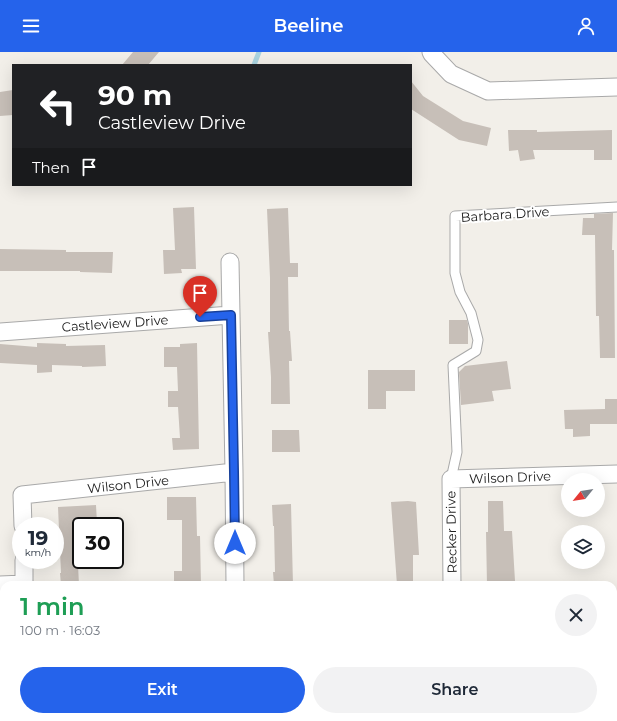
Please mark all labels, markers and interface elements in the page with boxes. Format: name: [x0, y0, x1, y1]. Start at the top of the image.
icon: menu: [20, 15, 42, 37]
text: Beeline: [273, 15, 344, 37]
icon: person: [575, 15, 597, 37]
text: 90 m: [98, 78, 172, 112]
icon: left: [32, 80, 84, 132]
text: Castleview Drive: [98, 112, 246, 134]
icon: arrive: [78, 156, 100, 178]
text: Then: [32, 158, 70, 177]
street label: Barbara Drive: [460, 203, 550, 225]
pin: [183, 276, 217, 317]
icon: arrive: [189, 282, 211, 304]
street label: Castleview Drive: [61, 311, 169, 335]
street label: Wilson Drive: [469, 468, 551, 486]
street label: Wilson Drive: [86, 472, 170, 496]
north arrow: [561, 473, 605, 517]
map controls: [561, 473, 605, 569]
street label: Recker Drive: [442, 490, 460, 573]
speed limit sign: 30: [72, 517, 124, 569]
position arrow: [214, 522, 256, 564]
button: layers: [561, 525, 605, 569]
text: 19: [28, 526, 48, 550]
text: km/h: [25, 546, 51, 559]
text: 1 min: [20, 592, 84, 621]
button: close: [555, 594, 597, 636]
text: 100 m · 16:03: [20, 622, 100, 638]
button: Exit: [20, 667, 305, 713]
button: Share: [313, 667, 597, 713]

